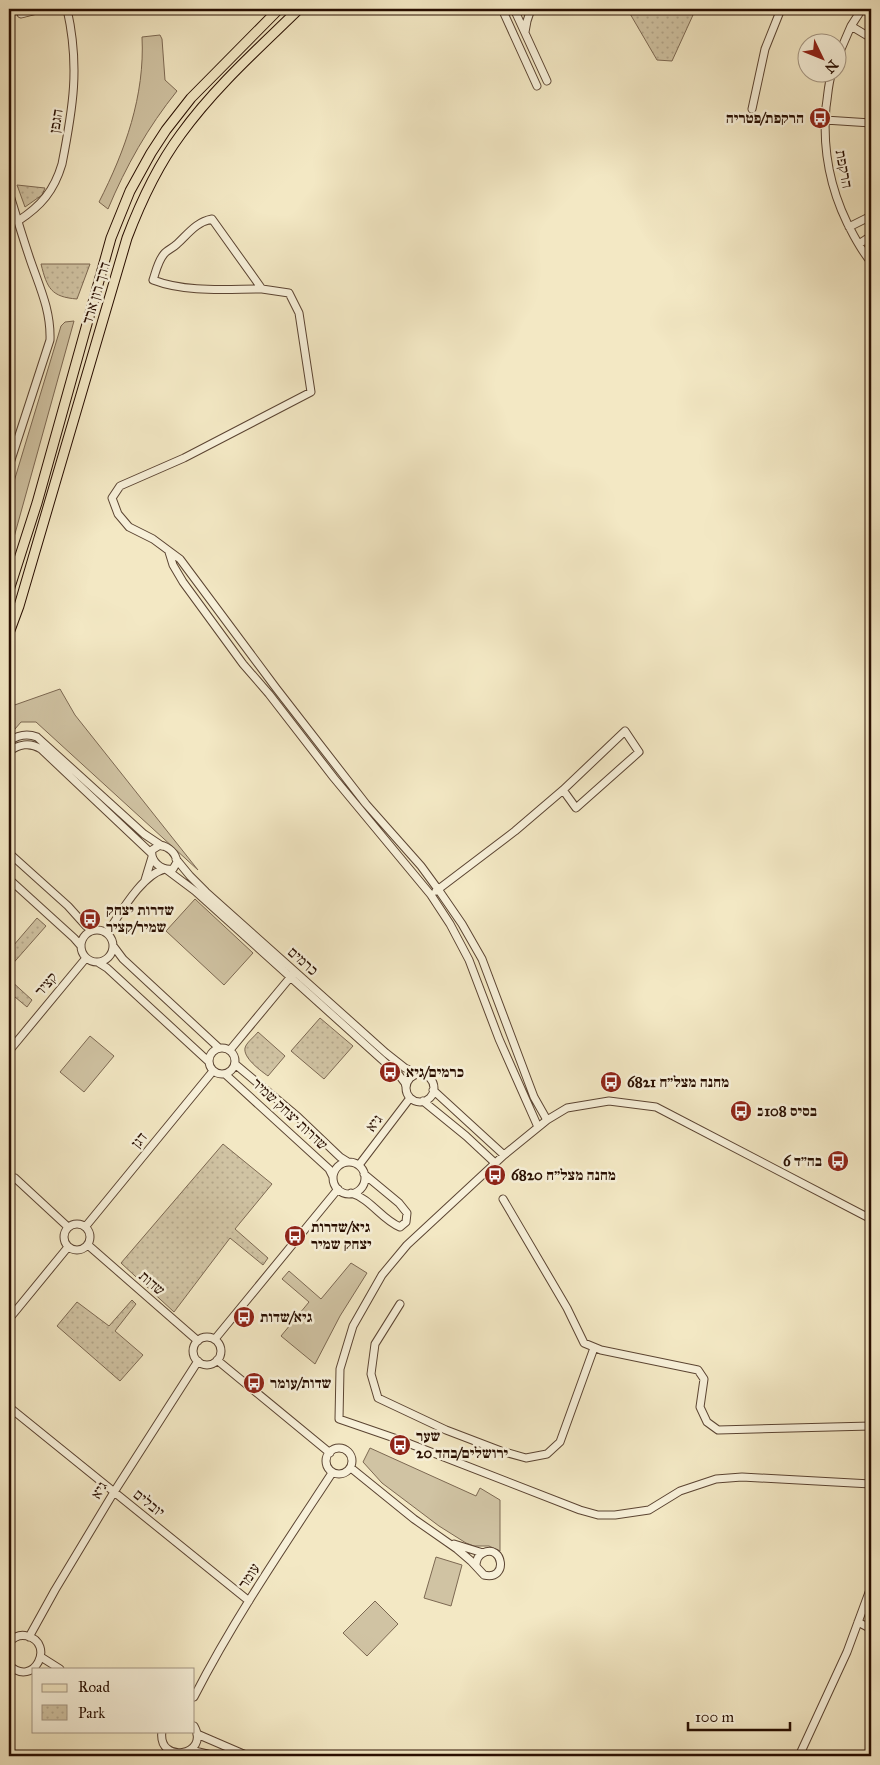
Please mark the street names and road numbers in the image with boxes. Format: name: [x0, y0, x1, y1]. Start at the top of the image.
street label: הגפן: [45, 108, 67, 134]
street label: הרקפת: [831, 148, 857, 190]
street label: דרך רון ארד: [78, 260, 114, 326]
street label: כרמים: [284, 943, 322, 979]
street label: קציר: [31, 968, 61, 1000]
street label: שדרות יצחק שמיר: [248, 1074, 332, 1154]
street label: גיא: [362, 1111, 386, 1135]
street label: דגן: [127, 1128, 151, 1152]
street label: שדות: [135, 1267, 169, 1299]
street label: גיא: [87, 1478, 111, 1502]
street label: יובלים: [130, 1485, 168, 1521]
street label: עומר: [234, 1560, 264, 1592]

